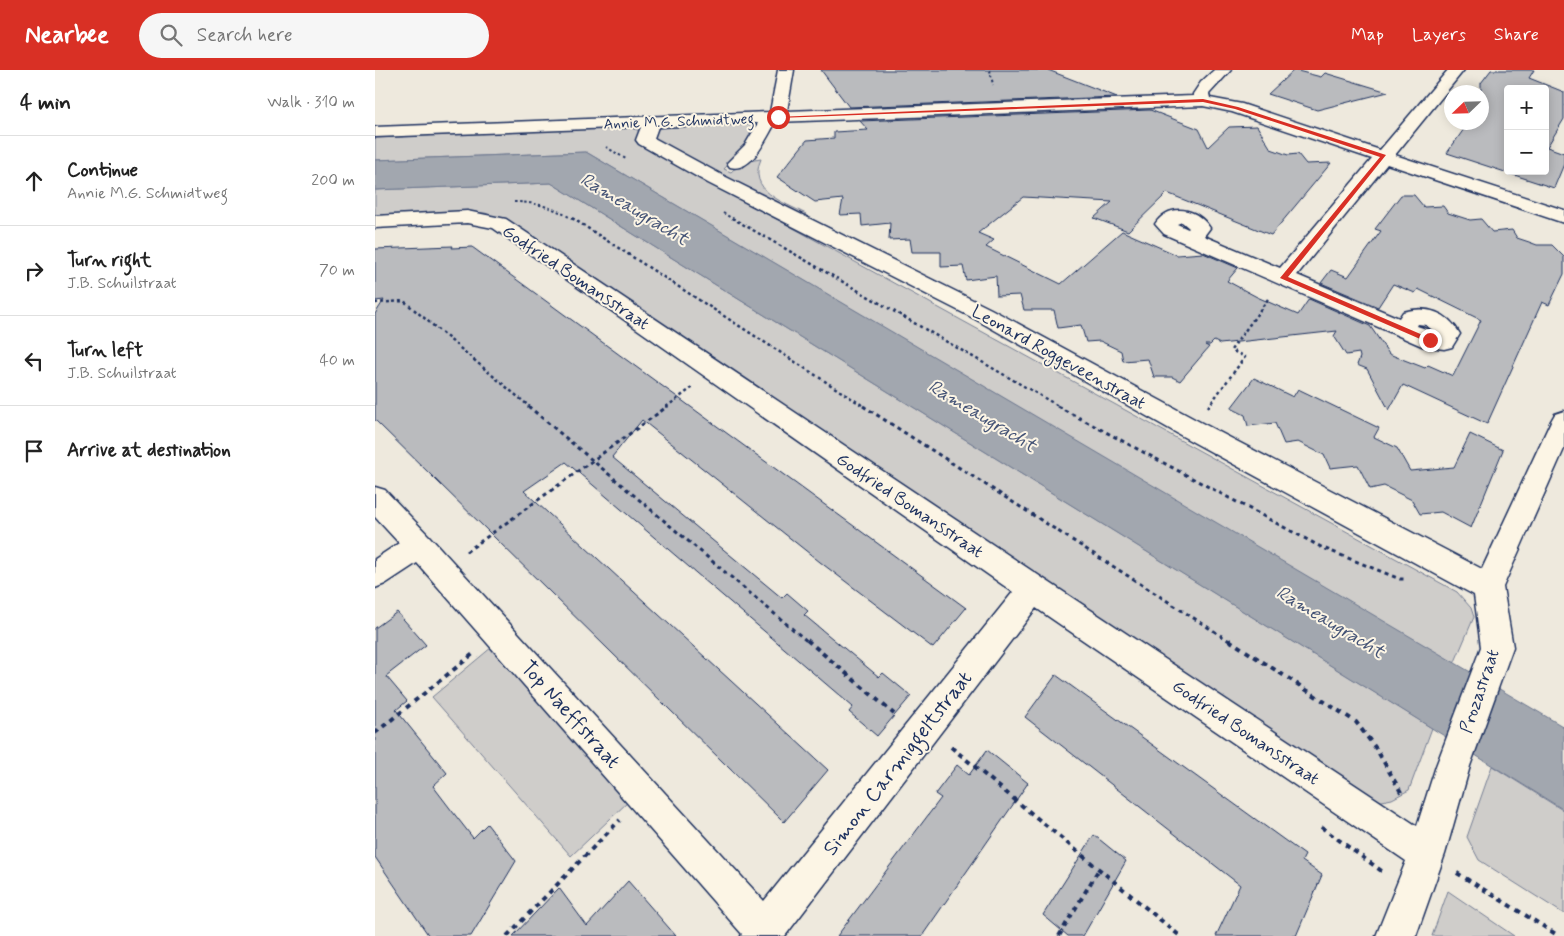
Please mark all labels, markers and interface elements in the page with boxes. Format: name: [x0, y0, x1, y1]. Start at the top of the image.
search box: [139, 13, 489, 58]
text: Nearbee: [25, 20, 109, 51]
icon: search: [157, 21, 185, 49]
text: Search here: [197, 23, 293, 48]
text: Map: [1351, 23, 1384, 47]
text: Layers: [1412, 23, 1466, 47]
text: Share: [1494, 23, 1539, 47]
north arrow: [1444, 85, 1489, 130]
map controls: [1504, 85, 1549, 175]
button: +: [1504, 85, 1549, 130]
text: 4 min: [20, 89, 71, 117]
text: Walk · 310 m: [267, 92, 355, 113]
route start: [767, 106, 790, 129]
street label: Annie M.G. Schmidtweg: [603, 109, 755, 136]
button: −: [1504, 130, 1549, 175]
text: Continue: [67, 158, 138, 183]
icon: ahead: [20, 167, 48, 195]
water label: Rameaugracht: [575, 167, 694, 252]
text: 200 m: [311, 170, 355, 191]
text: Annie M.G. Schmidtweg: [67, 183, 228, 204]
street label: Godfried Bomansstraat: [497, 219, 654, 336]
text: Turn right: [67, 248, 151, 273]
icon: right: [20, 257, 48, 285]
text: 70 m: [319, 260, 355, 281]
text: J.B. Schuilstraat: [67, 273, 177, 294]
street label: Leonard Roggeveenstraat: [967, 300, 1150, 417]
route end: [1419, 329, 1442, 352]
text: Turn left: [67, 338, 143, 363]
icon: left: [20, 347, 48, 375]
text: 40 m: [319, 350, 355, 371]
text: J.B. Schuilstraat: [67, 363, 177, 384]
water label: Rameaugracht: [923, 374, 1042, 459]
icon: arrive: [20, 437, 48, 465]
text: Arrive at destination: [67, 438, 231, 463]
street label: Godfried Bomansstraat: [831, 447, 988, 564]
water label: Rameaugracht: [1271, 580, 1390, 665]
street label: Prozastraat: [1454, 646, 1506, 737]
street label: Top Naeffstraat: [514, 655, 626, 775]
street label: Simon Carmiggeltstraat: [817, 665, 980, 863]
street label: Godfried Bomansstraat: [1167, 674, 1324, 791]

